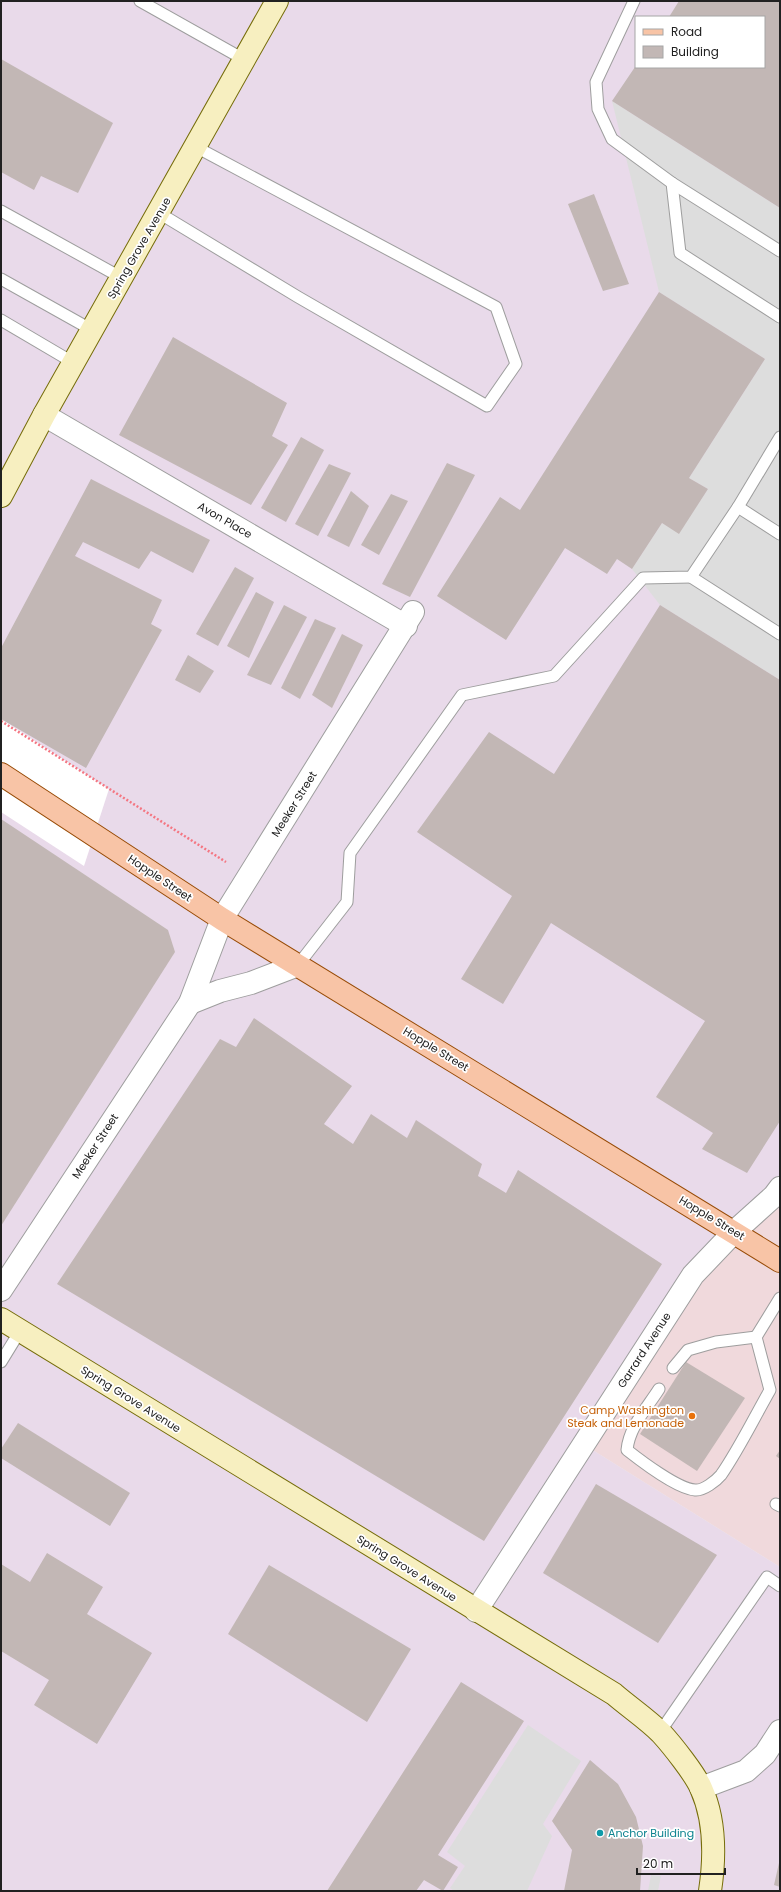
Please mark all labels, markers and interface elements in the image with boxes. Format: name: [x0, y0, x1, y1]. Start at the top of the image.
legend: [635, 16, 765, 68]
text: Road: [671, 23, 702, 40]
text: Building: [671, 43, 719, 60]
street label: Spring Grove Avenue: [103, 194, 175, 302]
street label: Avon Place: [195, 498, 255, 542]
street label: Meeker Street: [267, 768, 321, 840]
street label: Hopple Street: [125, 851, 195, 905]
street label: Hopple Street: [400, 1023, 472, 1075]
street label: Meeker Street: [68, 1110, 122, 1182]
street label: Hopple Street: [676, 1192, 748, 1244]
street label: Garrard Avenue: [613, 1309, 675, 1391]
street label: Spring Grove Avenue: [78, 1362, 184, 1436]
place label: Camp Washington Steak and Lemonade: [567, 1402, 684, 1431]
marker: Camp Washington Steak and Lemonade: [687, 1411, 697, 1421]
street label: Spring Grove Avenue: [354, 1531, 460, 1605]
place label: Anchor Building: [608, 1825, 694, 1841]
marker: Anchor Building: [595, 1828, 605, 1838]
scale bar: [637, 1850, 725, 1876]
text: 20 m: [643, 1855, 673, 1872]

